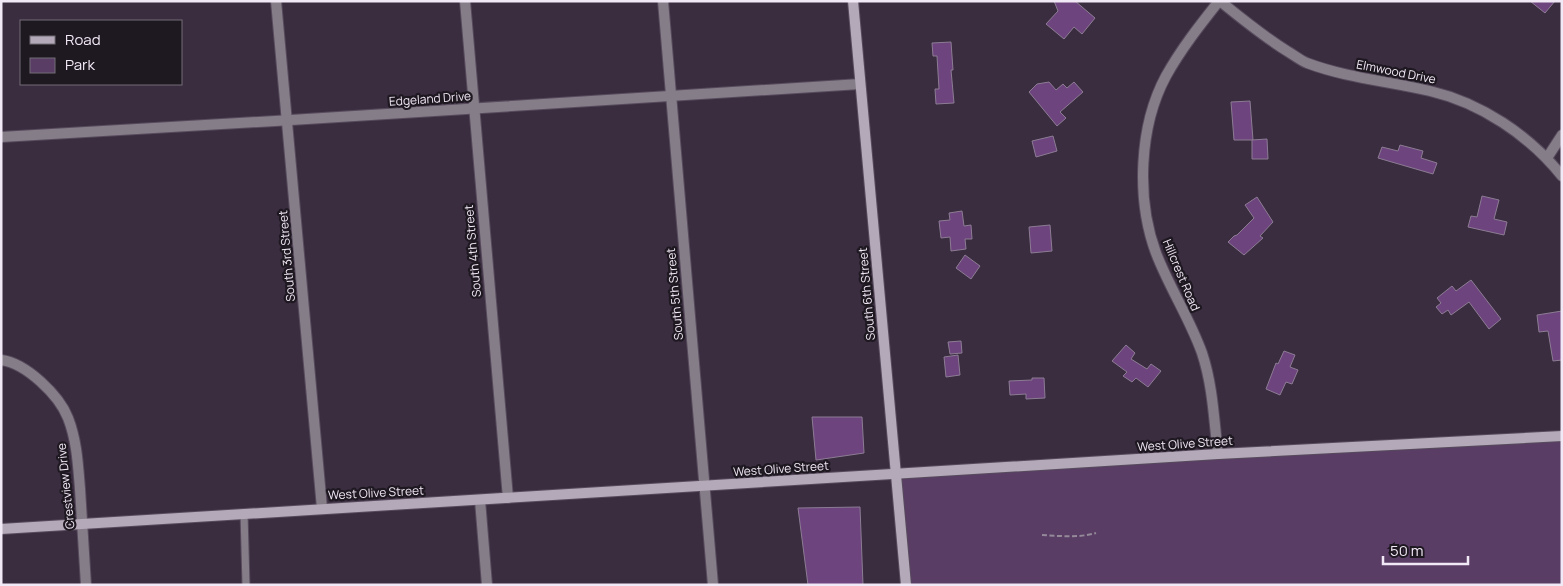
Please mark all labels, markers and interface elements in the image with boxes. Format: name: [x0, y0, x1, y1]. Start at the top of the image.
legend: [20, 20, 182, 85]
text: Road: [65, 29, 101, 50]
text: Park: [65, 54, 95, 75]
street label: Elmwood Drive: [1355, 55, 1437, 88]
street label: Edgeland Drive: [388, 87, 472, 110]
street label: South 4th Street: [460, 204, 485, 298]
street label: South 3rd Street: [274, 210, 299, 302]
street label: Hillcrest Road: [1159, 236, 1204, 313]
street label: South 5th Street: [662, 247, 687, 341]
street label: South 6th Street: [854, 247, 879, 341]
street label: West Olive Street: [1137, 432, 1234, 455]
street label: Crestview Drive: [53, 442, 78, 530]
street label: West Olive Street: [733, 457, 830, 480]
street label: West Olive Street: [328, 481, 424, 503]
scale bar: [1383, 534, 1468, 566]
text: 50 m: [1390, 540, 1424, 561]

